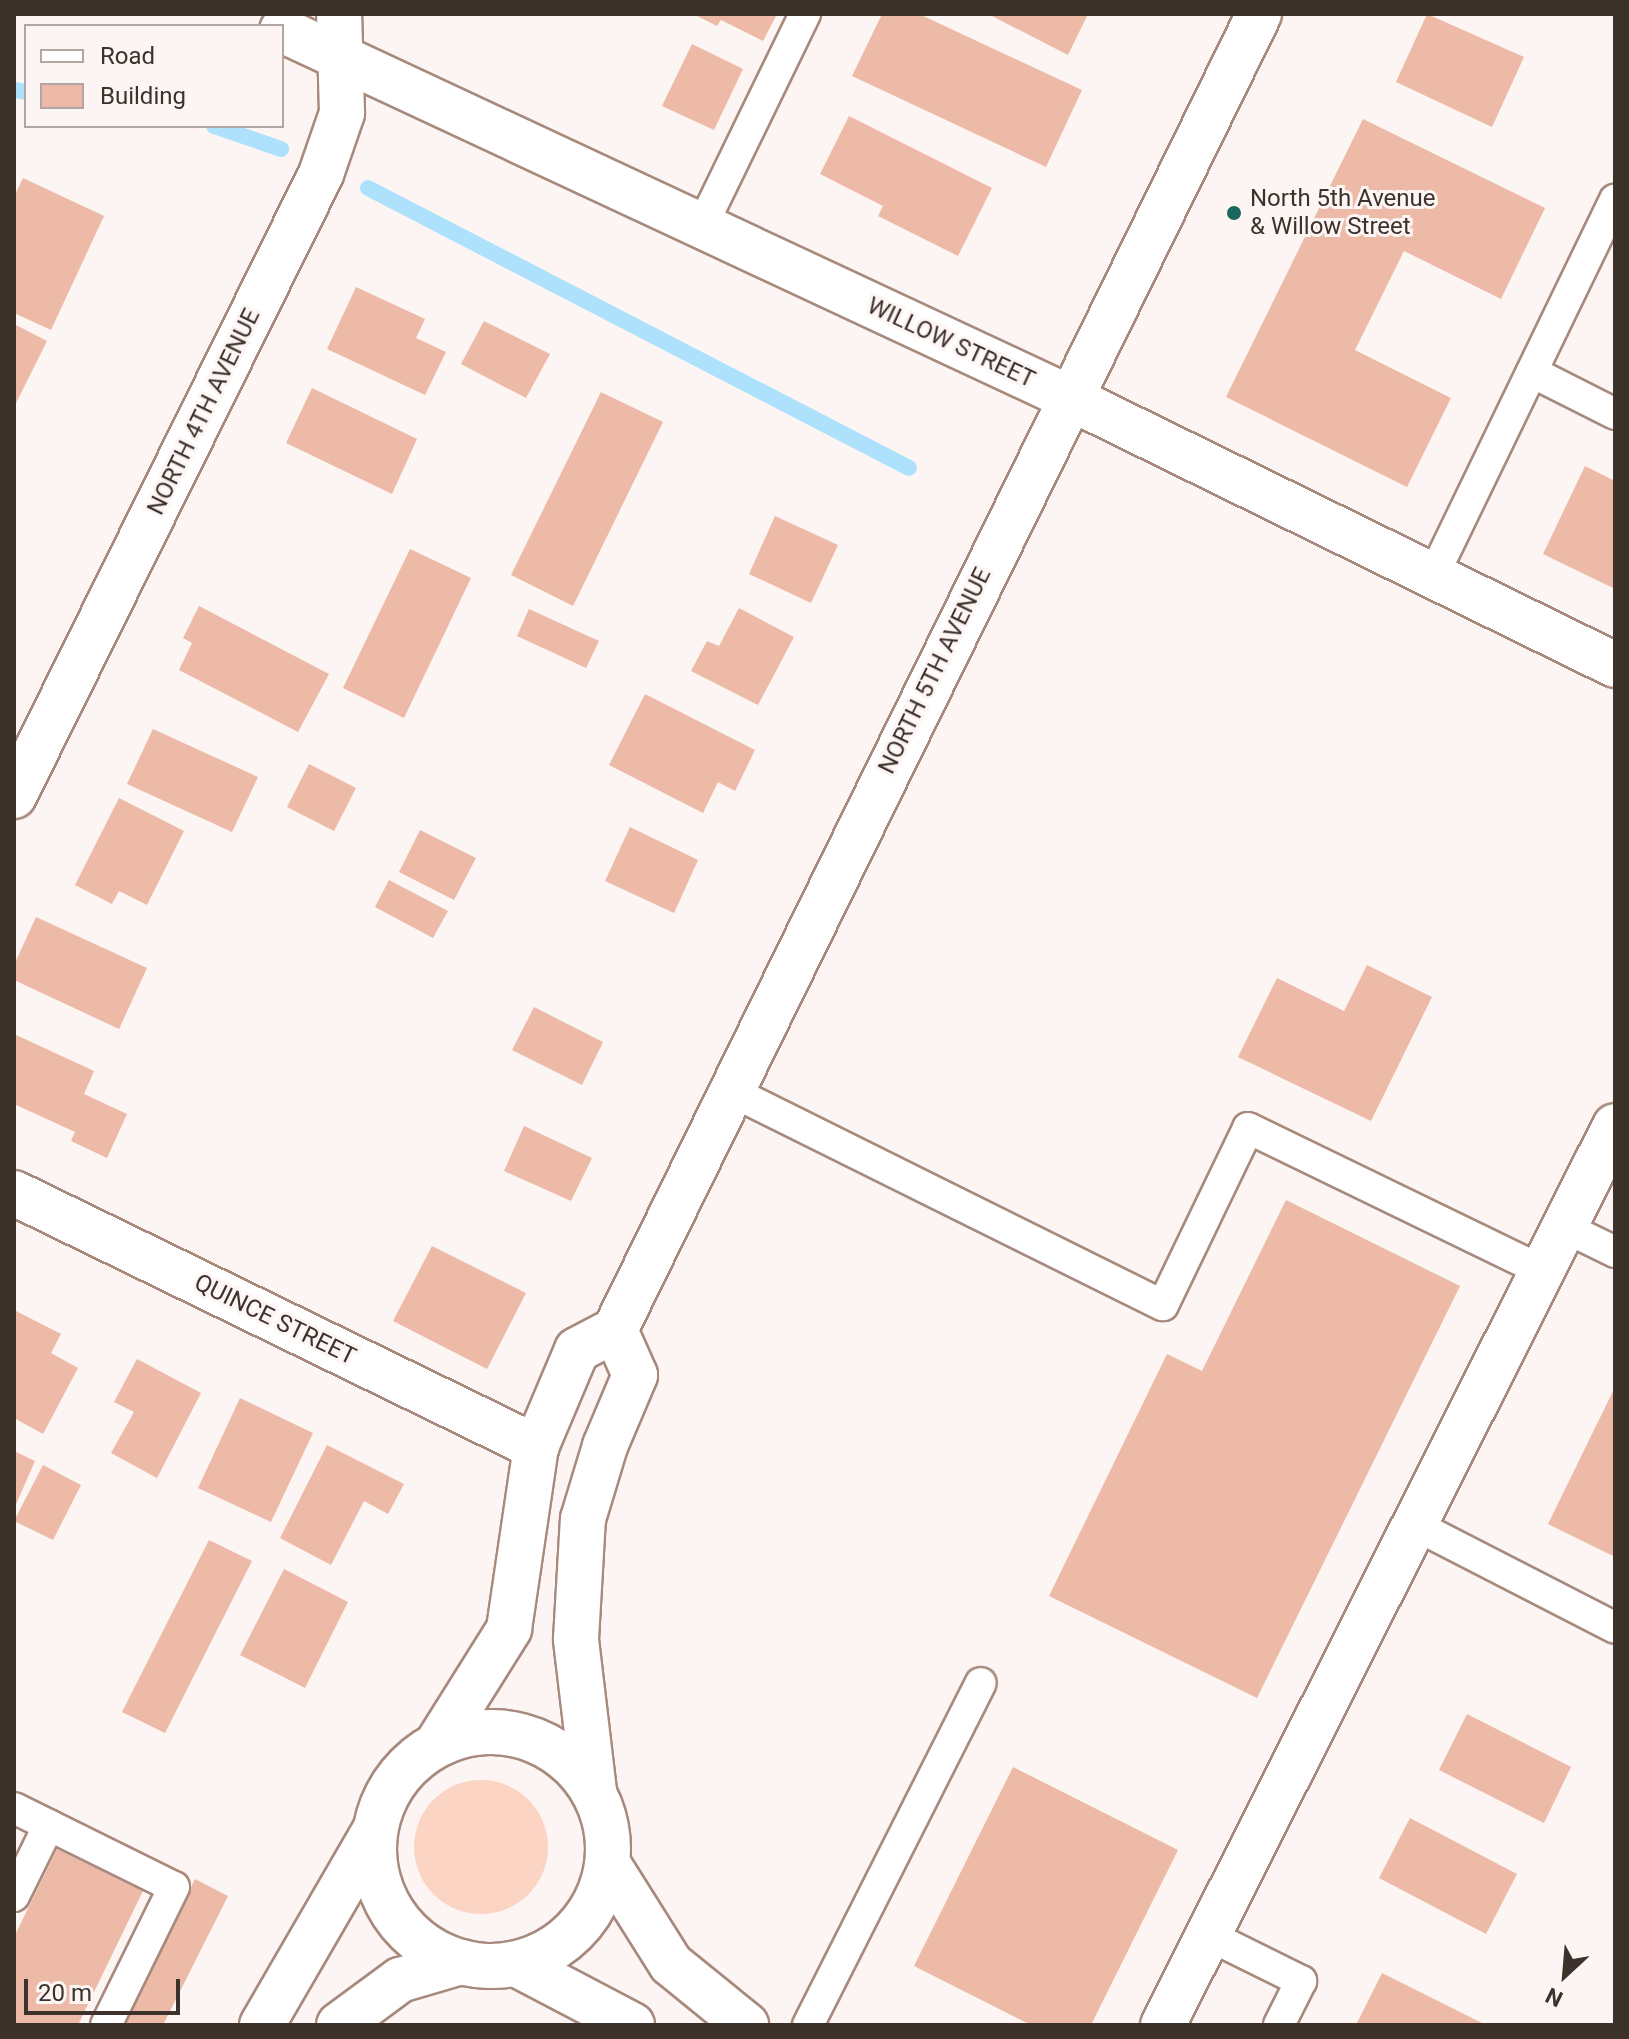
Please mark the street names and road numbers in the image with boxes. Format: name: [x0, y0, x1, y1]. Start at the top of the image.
street label: WILLOW STREET: [863, 292, 1039, 394]
street label: NORTH 4TH AVENUE: [142, 304, 266, 520]
street label: NORTH 5TH AVENUE: [873, 563, 997, 779]
street label: QUINCE STREET: [190, 1268, 360, 1372]

